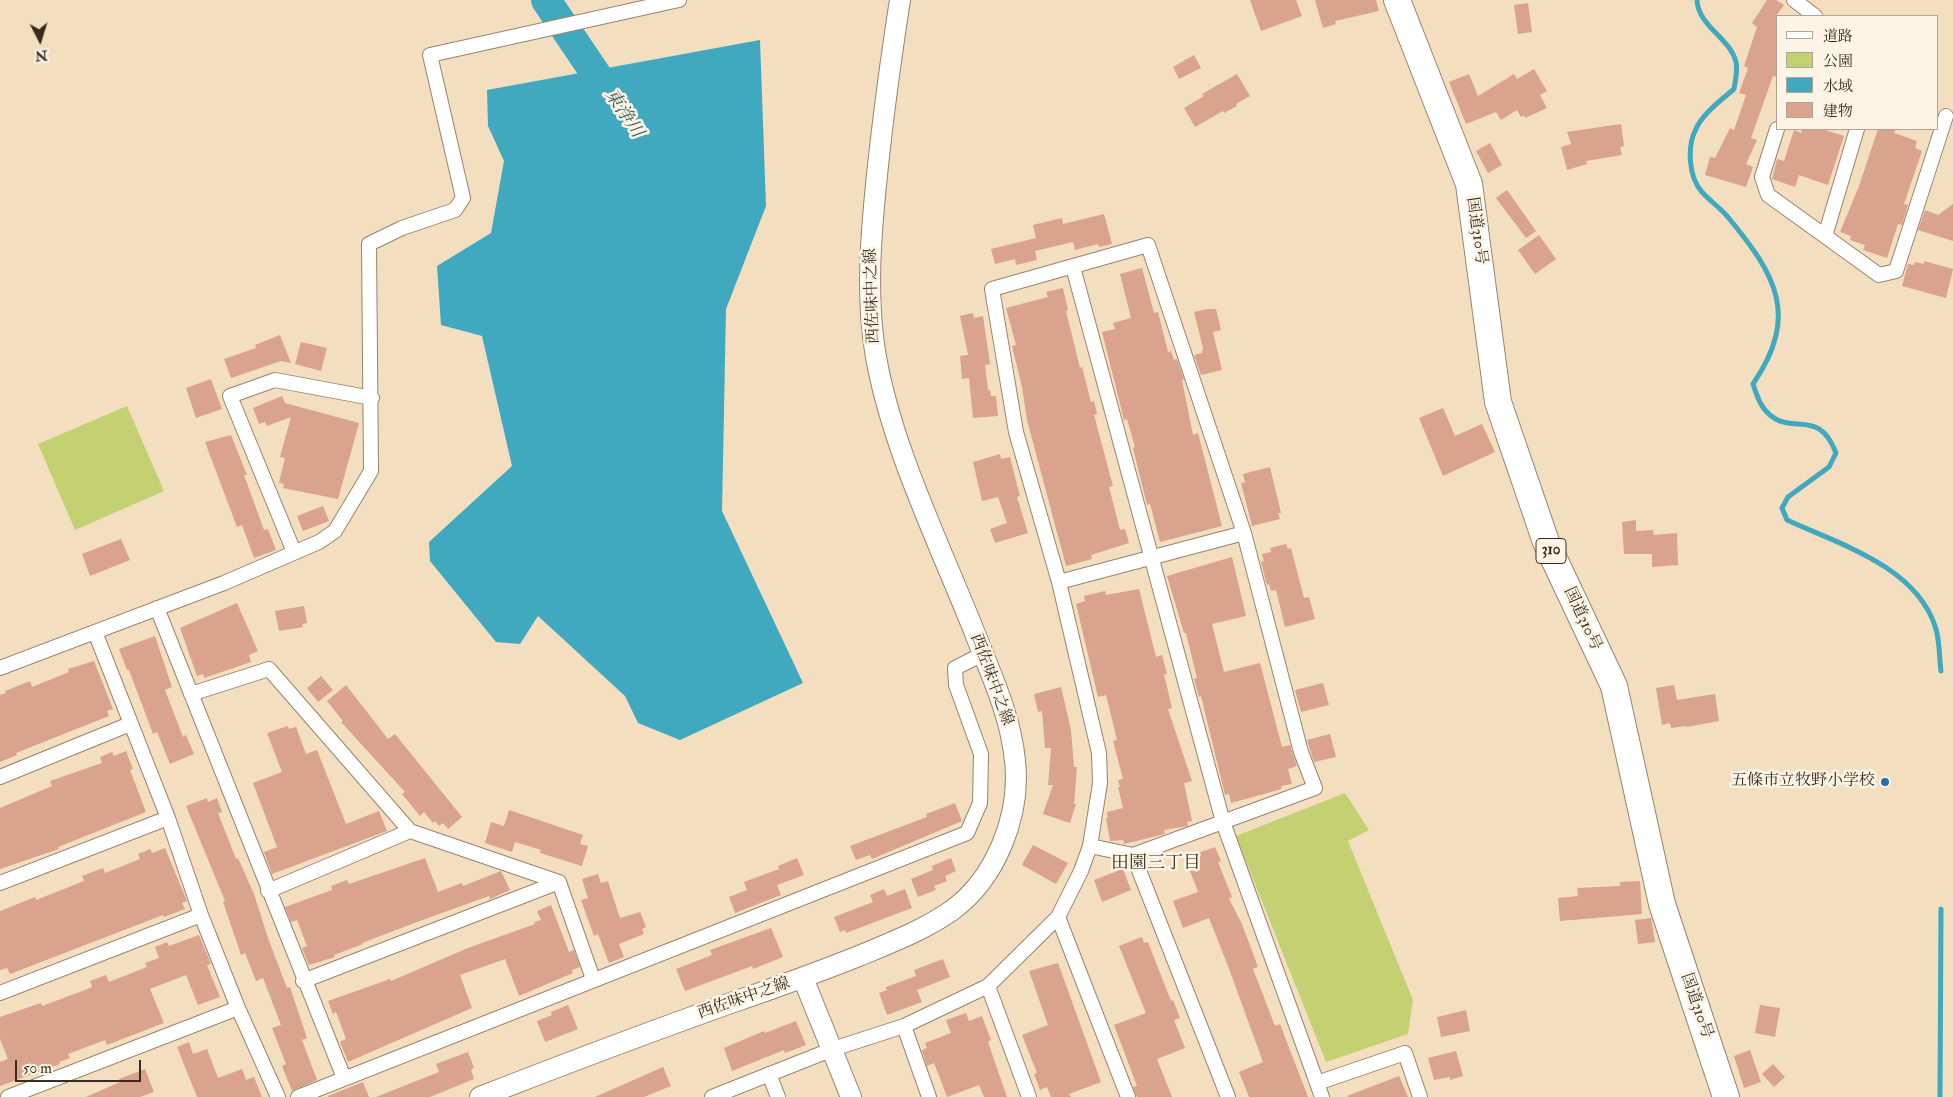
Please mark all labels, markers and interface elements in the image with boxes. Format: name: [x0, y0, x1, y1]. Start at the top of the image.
north arrow: [15, 15, 65, 65]
legend: [1776, 15, 1938, 130]
text: 道路: [1823, 27, 1853, 46]
text: N: [34, 46, 48, 64]
text: 公園: [1823, 52, 1853, 71]
text: 水域: [1823, 77, 1853, 96]
water label: 東浄川: [599, 86, 647, 142]
text: 建物: [1823, 102, 1853, 121]
street label: 国道310号: [1462, 196, 1490, 266]
street label: 西佐味中之線: [862, 248, 884, 344]
road number: 310: [1536, 538, 1566, 564]
street label: 国道310号: [1559, 584, 1605, 654]
street label: 西佐味中之線: [966, 632, 1016, 728]
place label: 五條市立牧野小学校: [1731, 772, 1875, 792]
marker: 五條市立牧野小学校: [1879, 776, 1891, 788]
district label: 田園三丁目: [1111, 853, 1201, 875]
street label: 国道310号: [1676, 971, 1716, 1041]
street label: 西佐味中之線: [695, 974, 793, 1024]
scale bar: [18, 1050, 144, 1082]
text: 50 m: [23, 1059, 52, 1078]

